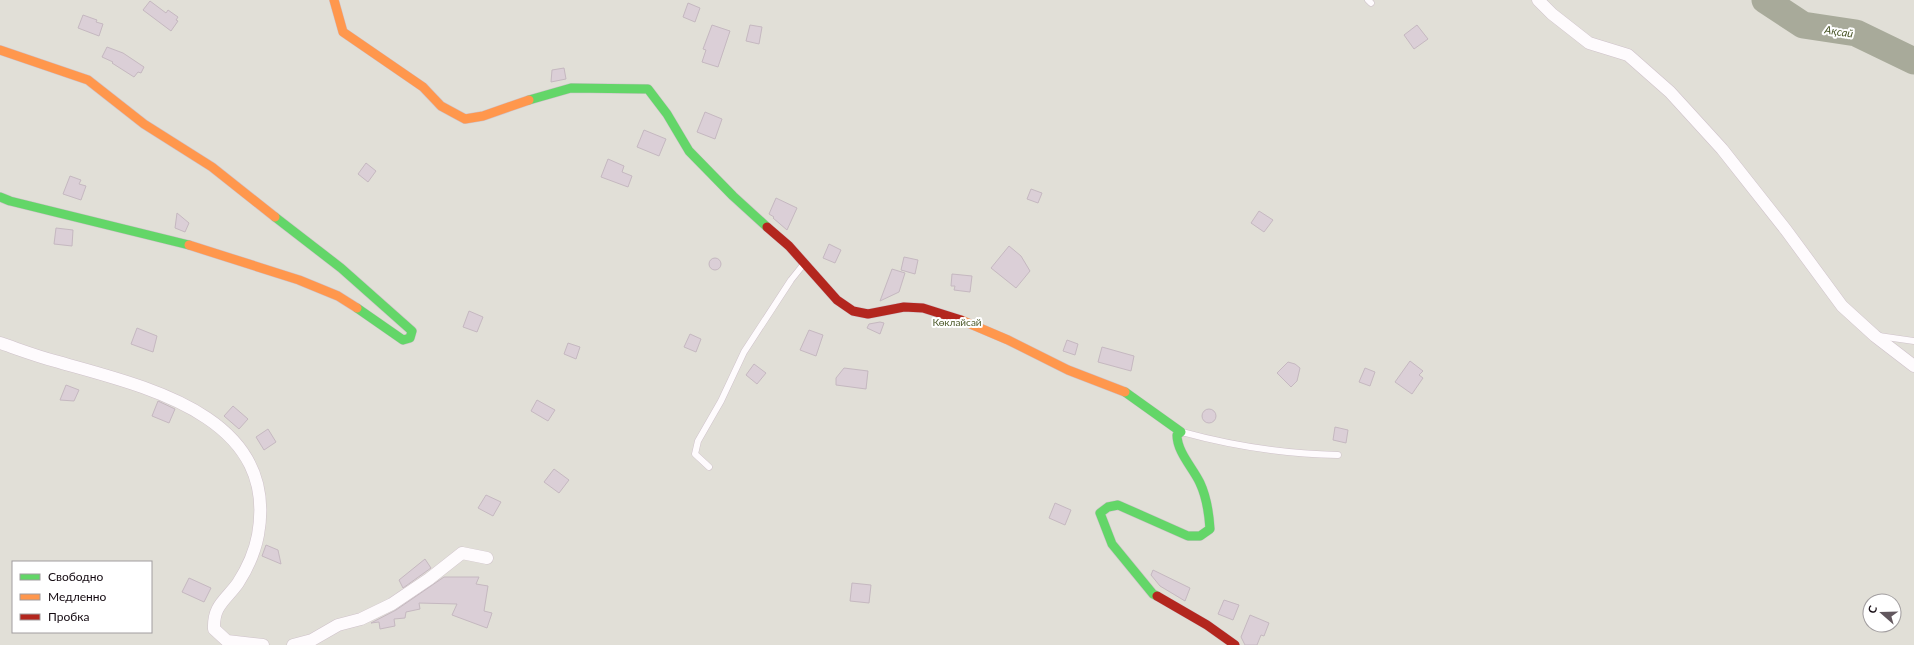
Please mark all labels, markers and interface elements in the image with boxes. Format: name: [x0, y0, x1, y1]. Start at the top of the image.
water label: Ақсай: [1823, 22, 1854, 40]
park label: Көклайсай: [932, 316, 982, 328]
legend: [12, 561, 152, 633]
text: Свободно: [48, 569, 104, 584]
text: Медленно: [48, 589, 107, 604]
north arrow: [1862, 593, 1902, 633]
text: С: [1865, 603, 1880, 615]
text: Пробка: [48, 609, 89, 624]

